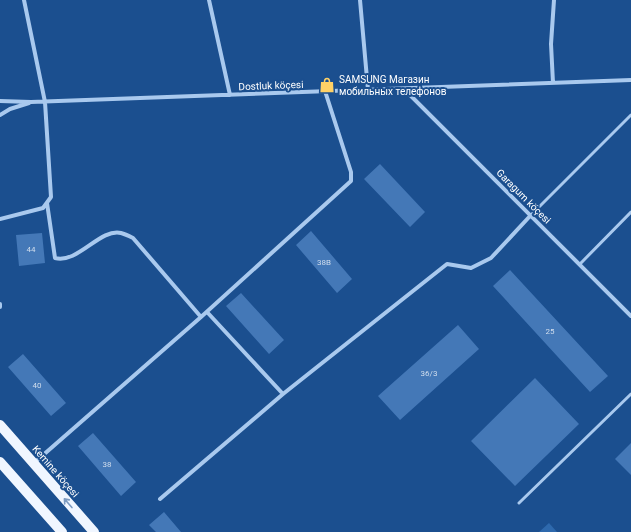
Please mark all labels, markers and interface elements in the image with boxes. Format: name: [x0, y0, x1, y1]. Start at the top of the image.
place label: SAMSUNG Магазин мобильных телефонов: [339, 74, 447, 97]
shop icon: SAMSUNG Магазин мобильных телефонов: [318, 76, 336, 94]
street label: Dostluk köçesi: [238, 79, 304, 92]
street label: Garagum köçesi: [494, 167, 553, 226]
house number: 44: [27, 245, 36, 254]
house number: 38B: [317, 258, 331, 267]
house number: 25: [546, 327, 555, 336]
house number: 36/3: [421, 369, 437, 378]
house number: 40: [33, 381, 42, 390]
street label: Kemine köçesi: [30, 443, 81, 499]
house number: 38: [103, 460, 112, 469]
one-way arrow: [64, 497, 73, 508]

